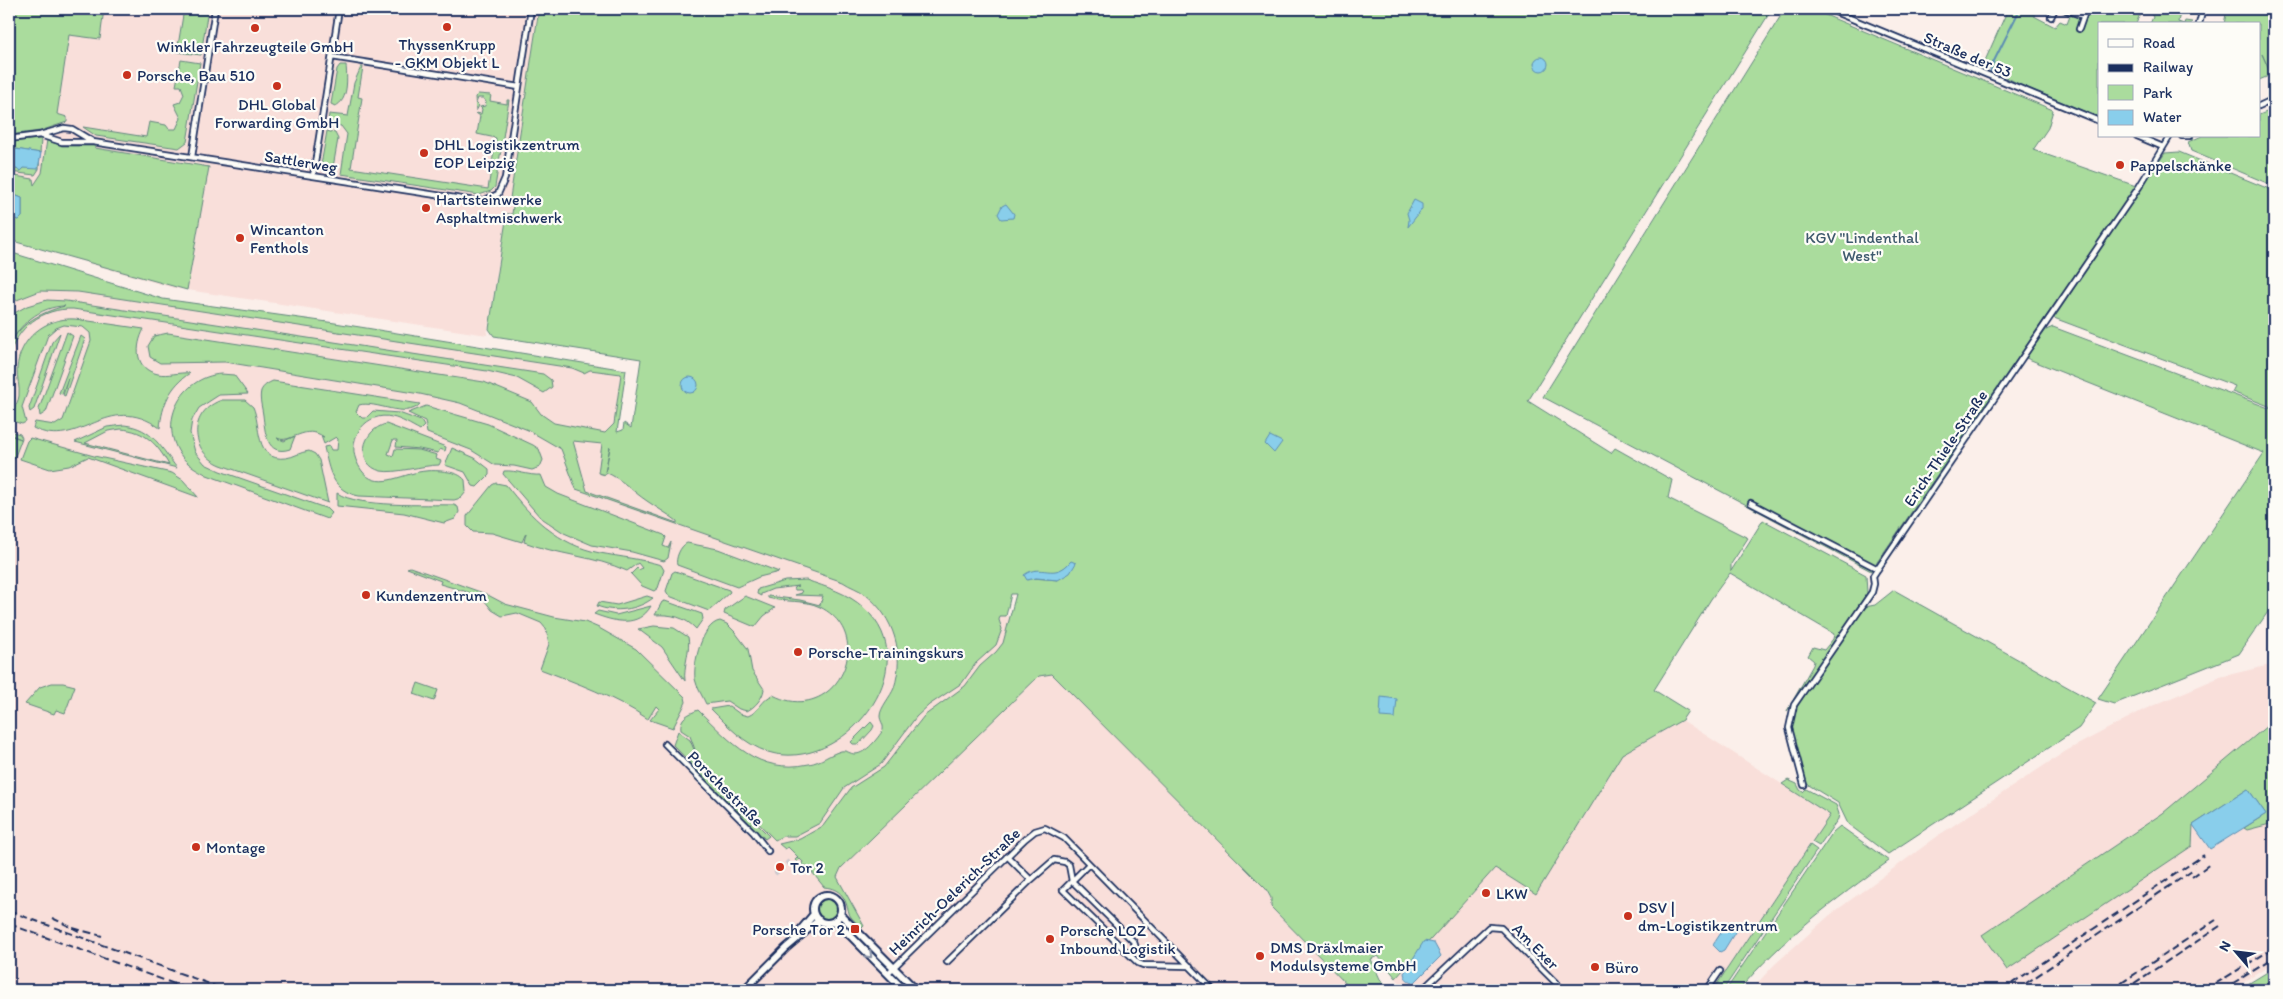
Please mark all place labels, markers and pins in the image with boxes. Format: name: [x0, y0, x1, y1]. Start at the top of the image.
marker: ThyssenKrupp - GKM Objekt L: [441, 21, 453, 33]
marker: Winkler Fahrzeugteile GmbH: [249, 22, 261, 34]
place label: ThyssenKrupp - GKM Objekt L: [395, 35, 499, 72]
place label: Winkler Fahrzeugteile GmbH: [157, 37, 353, 56]
place label: Porsche, Bau 510: [137, 66, 255, 85]
marker: Porsche, Bau 510: [121, 69, 133, 81]
marker: DHL Global Forwarding GmbH: [271, 80, 283, 92]
place label: DHL Global Forwarding GmbH: [215, 95, 339, 132]
place label: DHL Logistikzentrum EOP Leipzig: [434, 135, 580, 172]
marker: DHL Logistikzentrum EOP Leipzig: [418, 147, 430, 159]
place label: Pappelschänke: [2130, 156, 2232, 175]
marker: Pappelschänke: [2114, 159, 2126, 171]
place label: Hartsteinwerke Asphaltmischwerk: [436, 190, 563, 227]
marker: Hartsteinwerke Asphaltmischwerk: [420, 202, 432, 214]
place label: Wincanton Fenthols: [250, 220, 324, 257]
marker: Wincanton Fenthols: [234, 232, 246, 244]
place label: Kundenzentrum: [376, 586, 487, 605]
marker: Kundenzentrum: [360, 589, 372, 601]
place label: Porsche-Trainingskurs: [808, 643, 964, 662]
marker: Porsche-Trainingskurs: [792, 646, 804, 658]
place label: Montage: [206, 838, 266, 857]
marker: Montage: [190, 841, 202, 853]
place label: Tor 2: [790, 858, 825, 877]
marker: Tor 2: [774, 861, 786, 873]
place label: LKW: [1496, 884, 1528, 903]
marker: LKW: [1480, 887, 1492, 899]
place label: DSV | dm-Logistikzentrum: [1638, 898, 1778, 935]
marker: DSV | dm-Logistikzentrum: [1622, 910, 1634, 922]
place label: Porsche Tor 2: [752, 920, 846, 939]
place label: Porsche LOZ Inbound Logistik: [1060, 921, 1176, 958]
marker: Porsche Tor 2: [849, 923, 861, 935]
marker: Porsche LOZ Inbound Logistik: [1044, 933, 1056, 945]
place label: DMS Dräxlmaier Modulsysteme GmbH: [1270, 938, 1416, 975]
marker: DMS Dräxlmaier Modulsysteme GmbH: [1254, 950, 1266, 962]
place label: Büro: [1605, 958, 1639, 977]
marker: Büro: [1589, 961, 1601, 973]

